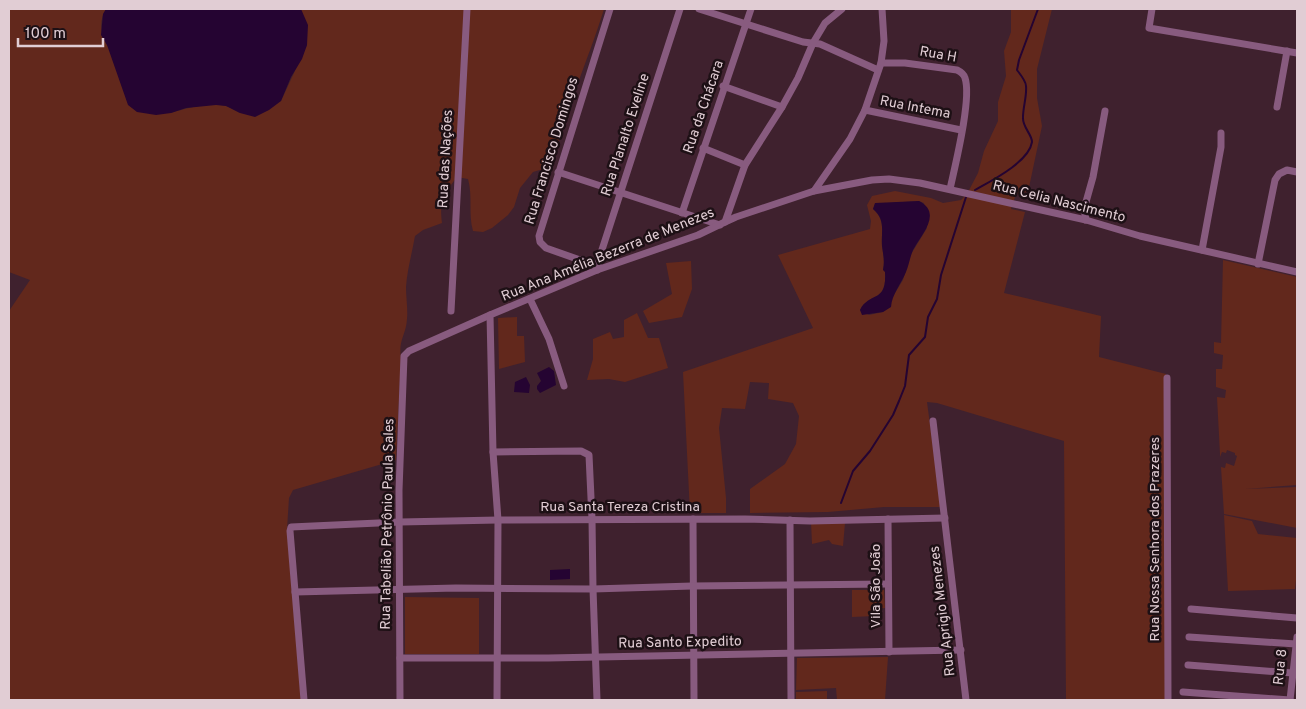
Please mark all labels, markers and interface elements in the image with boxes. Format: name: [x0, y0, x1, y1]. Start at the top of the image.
scale bar: [18, 15, 102, 47]
text: 100 m: [25, 25, 66, 44]
street label: Rua H: [918, 43, 958, 67]
street label: Rua da Chácara: [680, 58, 728, 156]
street label: Rua Planalto Eveline: [598, 71, 654, 199]
street label: Rua Francisco Domingos: [521, 75, 583, 227]
street label: Rua Intema: [878, 93, 952, 123]
street label: Rua das Nações: [435, 109, 457, 209]
street label: Rua Celia Nascimento: [991, 177, 1127, 227]
street label: Rua Ana Amélia Bezerra de Menezes: [499, 204, 717, 306]
street label: Rua Tabelião Petrônio Paula Sales: [378, 418, 398, 630]
street label: Rua Nossa Senhora dos Prazeres: [1147, 437, 1164, 641]
street label: Rua Santa Tereza Cristina: [540, 499, 700, 516]
street label: Vila São João: [868, 544, 885, 628]
street label: Rua Aprigio Menezes: [927, 545, 959, 677]
street label: Rua Santo Expedito: [618, 633, 742, 653]
street label: Rua 8: [1271, 648, 1291, 686]

